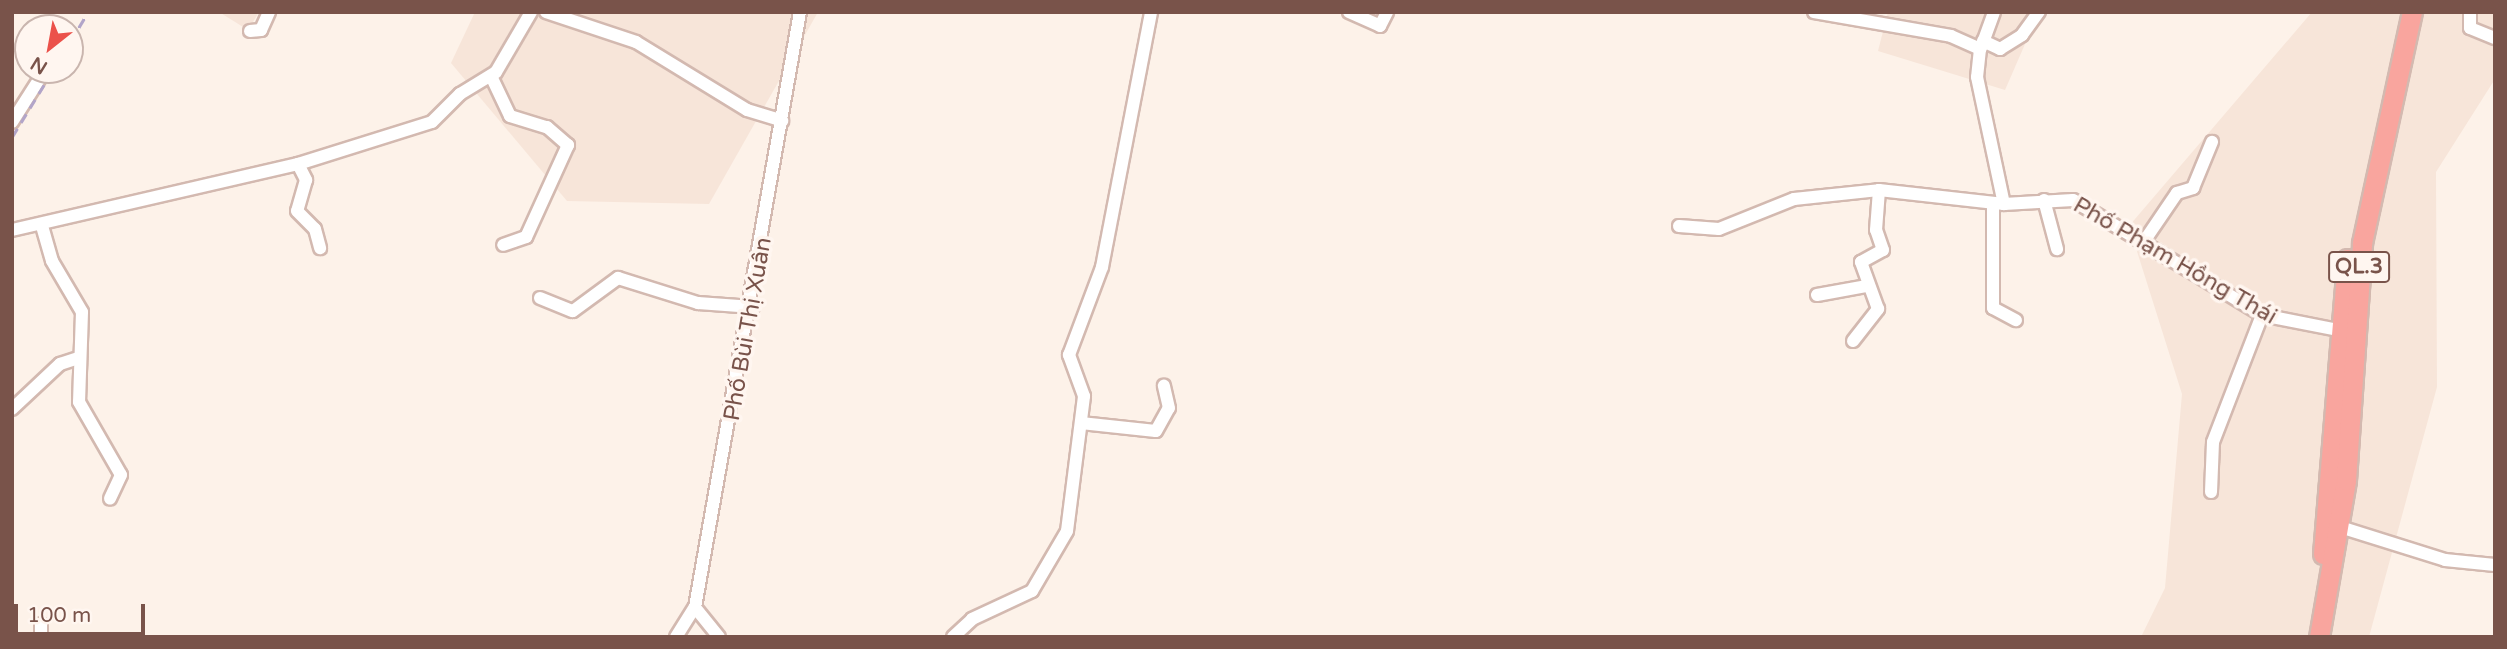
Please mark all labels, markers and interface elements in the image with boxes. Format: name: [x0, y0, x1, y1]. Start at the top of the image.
north arrow: [14, 14, 84, 84]
text: N: [27, 52, 51, 79]
street label: Phố Phạm Hồng Thái: [2068, 191, 2282, 331]
street label: Phố Bùi Thị Xuân: [718, 235, 778, 423]
road number: QL.3: [2328, 250, 2390, 284]
scale bar: [18, 590, 149, 634]
text: 100 m: [27, 603, 91, 628]

